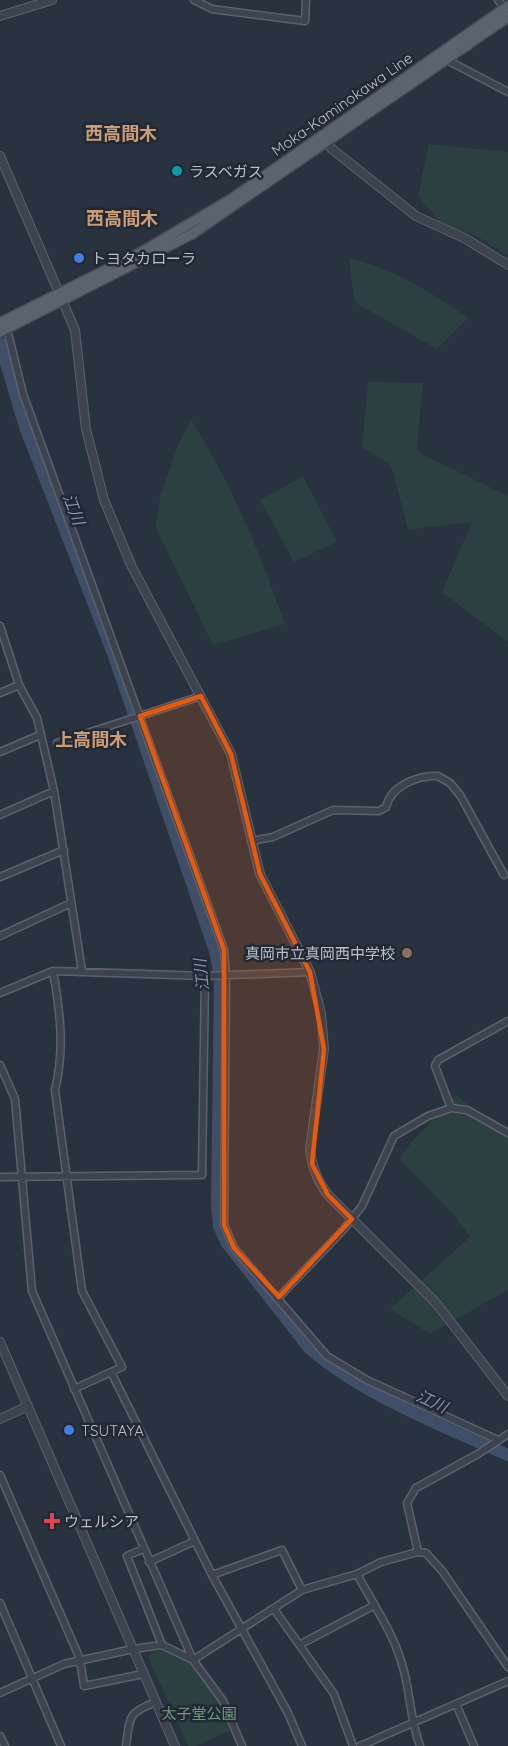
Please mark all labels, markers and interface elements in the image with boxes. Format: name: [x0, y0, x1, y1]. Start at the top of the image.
street label: Moka-Kaminokawa Line: [268, 48, 416, 160]
district label: 西高間木: [85, 122, 157, 145]
place label: ラスベガス: [189, 162, 263, 181]
marker: ラスベガス: [170, 164, 184, 178]
district label: 西高間木: [86, 207, 158, 230]
place label: トヨタカローラ: [91, 249, 196, 268]
marker: トヨタカローラ: [72, 251, 86, 265]
water label: 江川: [59, 490, 90, 529]
district label: 上高間木: [55, 728, 127, 751]
place label: 真岡市立真岡西中学校: [245, 944, 395, 963]
marker: 真岡市立真岡西中学校: [400, 946, 414, 960]
water label: 江川: [189, 956, 213, 992]
water label: 江川: [413, 1385, 453, 1418]
place label: TSUTAYA: [81, 1421, 144, 1440]
marker: TSUTAYA: [62, 1423, 76, 1437]
place label: ウェルシア: [64, 1512, 139, 1531]
marker: ウェルシア: [45, 1514, 59, 1528]
park label: 太子堂公園: [161, 1704, 237, 1723]

